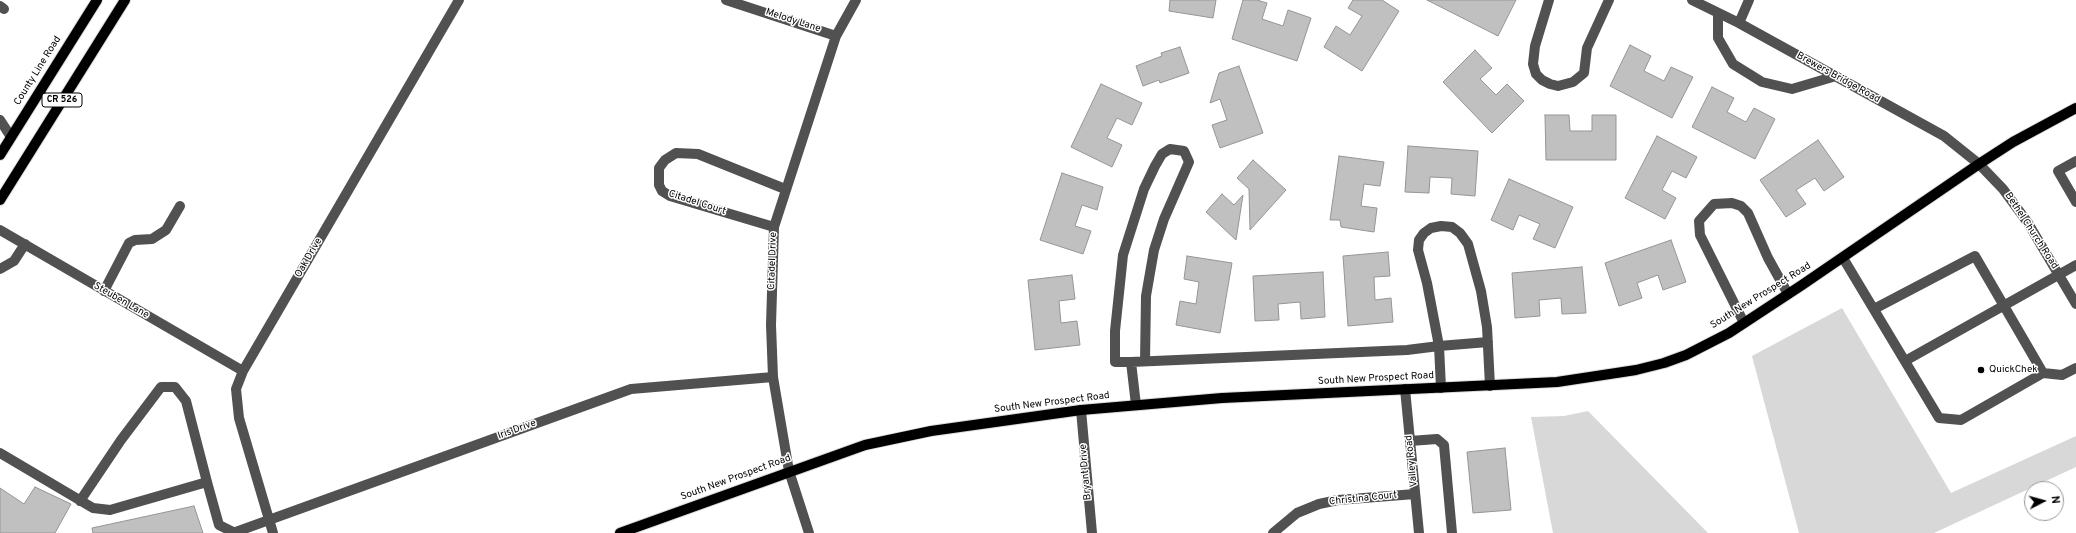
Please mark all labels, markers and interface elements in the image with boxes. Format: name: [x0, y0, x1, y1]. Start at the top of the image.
street label: Melody Lane: [764, 6, 822, 36]
street label: County Line Road: [12, 34, 64, 108]
street label: Brewers Bridge Road: [1794, 50, 1882, 106]
road number: CR 526: [42, 93, 82, 107]
street label: Citadel Court: [667, 188, 727, 218]
street label: Bethel Church Road: [2002, 190, 2060, 272]
street label: Citadel Drive: [766, 232, 780, 290]
street label: Oak Drive: [293, 236, 325, 280]
street label: South New Prospect Road: [1709, 260, 1813, 332]
street label: Steuben Lane: [91, 280, 151, 322]
place label: QuickChek: [1989, 364, 2038, 376]
marker: QuickChek: [1976, 365, 1986, 375]
street label: South New Prospect Road: [1318, 370, 1434, 388]
street label: South New Prospect Road: [994, 390, 1110, 416]
street label: Iris Drive: [496, 418, 538, 442]
street label: Valley Road: [1403, 434, 1421, 488]
street label: Bryant Drive: [1078, 443, 1094, 501]
street label: South New Prospect Road: [679, 453, 793, 503]
north arrow: [2024, 481, 2064, 521]
street label: Christina Court: [1328, 489, 1398, 509]
text: N: [2048, 495, 2062, 505]

